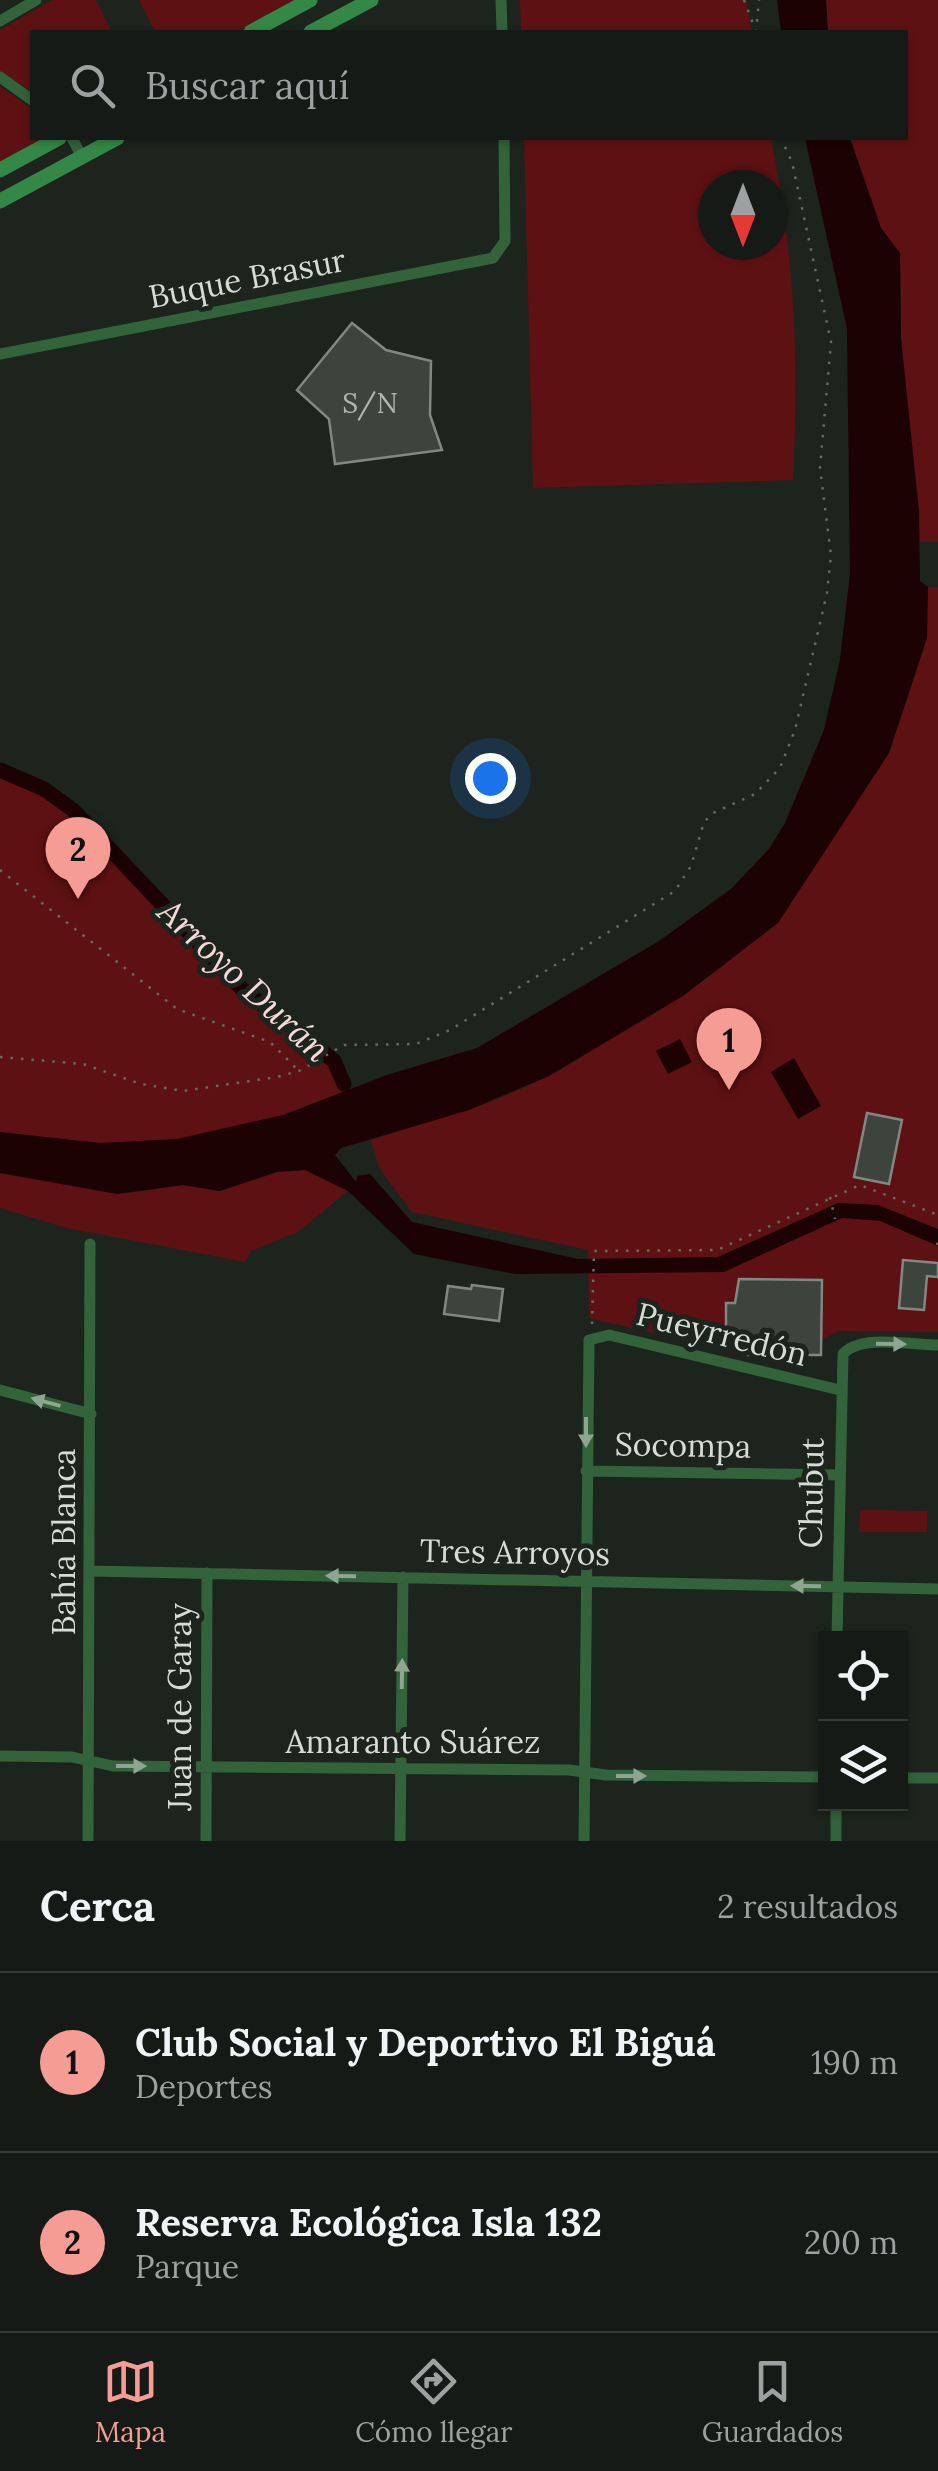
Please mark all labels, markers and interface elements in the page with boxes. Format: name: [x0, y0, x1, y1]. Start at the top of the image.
search box: [30, 30, 908, 140]
icon: search: [65, 58, 120, 113]
text: Buscar aquí: [145, 61, 349, 109]
north arrow: [698, 170, 788, 260]
street label: Buque Brasur: [145, 239, 349, 317]
house number: S/N: [342, 385, 398, 421]
your location: [465, 753, 516, 804]
pin: 2: [46, 816, 110, 899]
water label: Arroyo Durán: [148, 888, 340, 1072]
pin: 1: [696, 1008, 762, 1090]
street label: Pueyrredón: [632, 1293, 812, 1375]
one-way arrow: [876, 1336, 908, 1352]
one-way arrow: [30, 1394, 61, 1409]
one-way arrow: [578, 1416, 594, 1448]
street label: Socompa: [614, 1423, 752, 1467]
street label: Chubut: [790, 1437, 832, 1549]
street label: Bahía Blanca: [43, 1448, 84, 1636]
street label: Tres Arroyos: [420, 1530, 610, 1574]
one-way arrow: [324, 1568, 356, 1584]
one-way arrow: [789, 1578, 821, 1594]
street label: Juan de Garay: [159, 1603, 200, 1812]
map controls: [818, 1631, 908, 1811]
button: locate: [818, 1631, 908, 1721]
one-way arrow: [394, 1657, 410, 1689]
street label: Amaranto Suárez: [285, 1721, 540, 1762]
button: layers: [818, 1721, 908, 1811]
one-way arrow: [116, 1758, 148, 1774]
one-way arrow: [615, 1768, 647, 1784]
text: Cerca: [40, 1879, 155, 1933]
text: 2 resultados: [717, 1886, 898, 1927]
text: Club Social y Deportivo El Biguá: [135, 2018, 716, 2066]
text: 1: [66, 2042, 79, 2083]
text: 190 m: [811, 2042, 898, 2083]
text: Deportes: [135, 2066, 273, 2107]
text: Reserva Ecológica Isla 132: [135, 2198, 602, 2246]
text: 2: [64, 2222, 81, 2263]
text: 200 m: [804, 2222, 898, 2263]
text: Parque: [135, 2246, 239, 2287]
tab: Mapa: [95, 2354, 166, 2450]
tab: Cómo llegar: [355, 2354, 512, 2450]
tab: Guardados: [702, 2354, 843, 2450]

